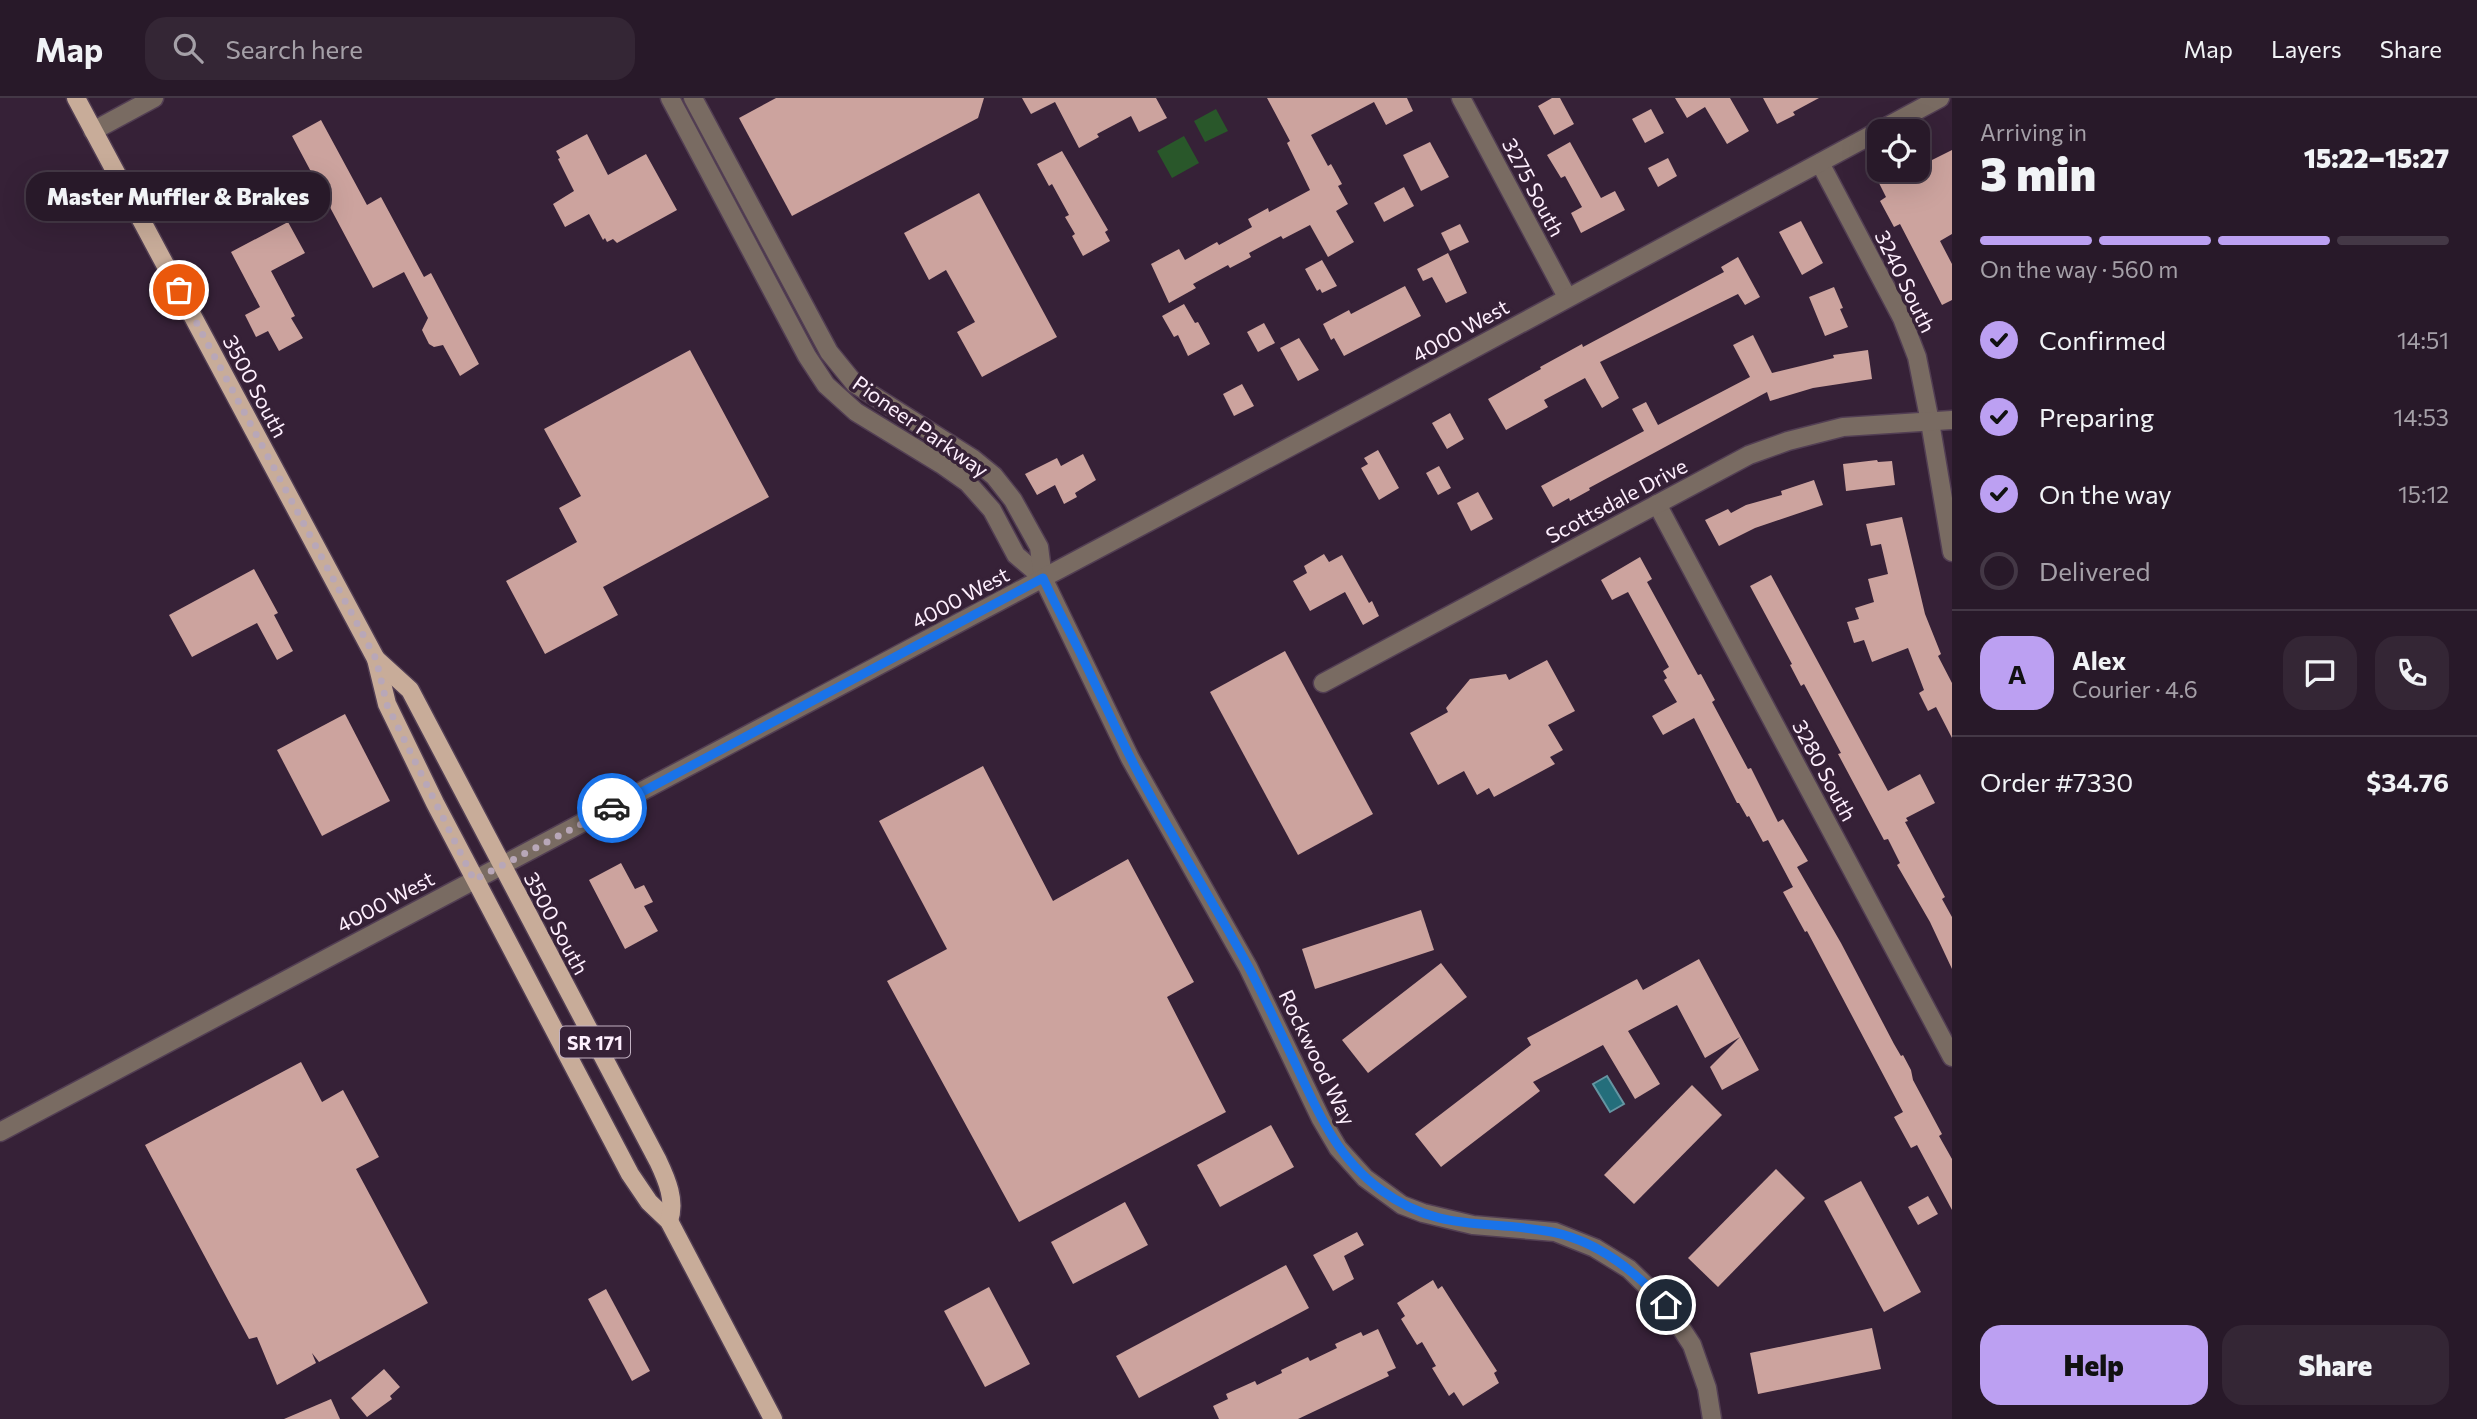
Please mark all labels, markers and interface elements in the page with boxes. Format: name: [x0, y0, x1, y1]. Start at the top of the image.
search box: [145, 17, 635, 80]
text: Map: [35, 28, 103, 69]
icon: search: [169, 29, 207, 67]
text: Search here: [225, 33, 363, 64]
text: Map: [2184, 34, 2233, 63]
text: Layers: [2271, 34, 2342, 63]
text: Share: [2380, 34, 2442, 63]
text: Arriving in: [1980, 118, 2087, 146]
map controls: [1867, 119, 1930, 182]
button: locate: [1867, 119, 1930, 182]
street label: 3275 South: [1498, 134, 1570, 240]
text: 15:22–15:27: [2304, 142, 2449, 173]
text: 3 min: [1980, 144, 2096, 200]
callout: Master Muffler & Brakes: [27, 171, 331, 220]
text: Master Muffler & Brakes: [47, 182, 309, 210]
street label: 3240 South: [1870, 226, 1942, 336]
text: On the way · 560 m: [1980, 255, 2178, 283]
pin: [149, 260, 209, 320]
icon: bag: [160, 271, 198, 309]
street label: 4000 West: [1407, 293, 1513, 367]
icon: check: [1980, 321, 2018, 359]
text: Confirmed: [2039, 324, 2166, 355]
text: 14:51: [2397, 326, 2449, 354]
street label: 3500 South: [219, 330, 293, 442]
street label: Pioneer Parkway: [848, 370, 994, 482]
icon: check: [1980, 398, 2018, 436]
text: Preparing: [2039, 401, 2154, 432]
text: 14:53: [2394, 403, 2449, 431]
street label: Scottsdale Drive: [1541, 452, 1691, 548]
icon: check: [1980, 475, 2018, 513]
text: On the way: [2039, 478, 2172, 509]
text: 15:12: [2398, 480, 2449, 508]
text: Delivered: [2039, 555, 2150, 586]
street label: 4000 West: [907, 561, 1013, 633]
button: chat: [2283, 636, 2357, 710]
button: phone: [2375, 636, 2449, 710]
text: Alex: [2072, 644, 2126, 675]
text: A: [2008, 658, 2026, 689]
text: Courier · 4.6: [2072, 675, 2198, 703]
street label: 3280 South: [1788, 715, 1862, 825]
text: Order #7330: [1980, 766, 2133, 797]
text: $34.76: [2366, 766, 2449, 797]
courier: [577, 773, 647, 843]
icon: car: [593, 789, 631, 827]
street label: 4000 West: [332, 865, 438, 937]
street label: 3500 South: [520, 867, 594, 979]
street label: Rockwood Way: [1274, 985, 1362, 1129]
road number: SR 171: [560, 1026, 630, 1058]
pin: [1636, 1275, 1696, 1335]
icon: home: [1647, 1286, 1685, 1324]
button: Help: [1980, 1325, 2208, 1405]
button: Share: [2222, 1325, 2449, 1405]

